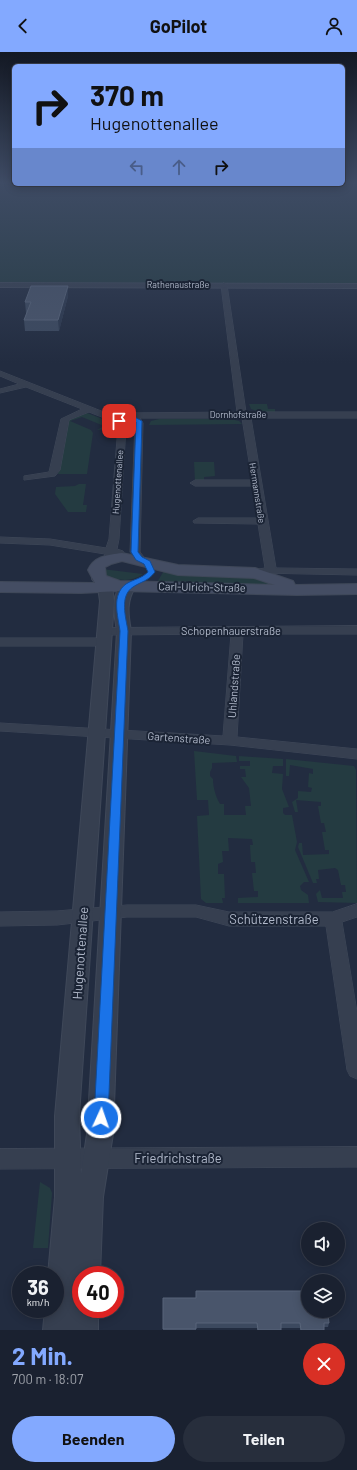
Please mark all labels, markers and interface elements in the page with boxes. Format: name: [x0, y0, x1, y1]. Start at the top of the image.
icon: back: [12, 15, 34, 37]
text: GoPilot: [150, 15, 207, 37]
icon: person: [323, 15, 345, 37]
text: 370 m: [90, 78, 164, 112]
icon: right: [24, 80, 76, 132]
text: Hugenottenallee: [90, 112, 219, 134]
icon: left: [126, 156, 148, 178]
icon: ahead: [168, 156, 190, 178]
icon: right: [210, 156, 232, 178]
street label: Rathenaustraße: [147, 279, 209, 290]
pin: [102, 404, 136, 438]
street label: Dornhofstraße: [210, 409, 266, 420]
icon: arrive: [108, 410, 130, 432]
street label: Hugenottenallee: [110, 449, 125, 514]
street label: Hermannstraße: [247, 462, 268, 524]
street label: Carl-Ulrich-Straße: [158, 579, 246, 594]
street label: Schopenhauerstraße: [181, 624, 281, 637]
street label: Uhlandstraße: [225, 653, 242, 718]
street label: Gartenstraße: [147, 729, 211, 746]
street label: Hugenottenallee: [69, 906, 91, 1000]
street label: Schützenstraße: [229, 911, 319, 927]
position arrow: [80, 1097, 122, 1139]
street label: Friedrichstraße: [134, 1150, 222, 1166]
map controls: [301, 1222, 345, 1318]
button: sound: [301, 1222, 345, 1266]
speed limit sign: 40: [72, 1266, 124, 1318]
button: layers: [301, 1274, 345, 1318]
text: 36: [27, 1275, 49, 1299]
text: km/h: [27, 1296, 49, 1308]
text: 2 Min.: [12, 1341, 73, 1370]
button: close: [303, 1343, 345, 1385]
text: 700 m · 18:07: [12, 1371, 83, 1387]
button: Beenden: [12, 1416, 175, 1462]
button: Teilen: [183, 1416, 345, 1462]

